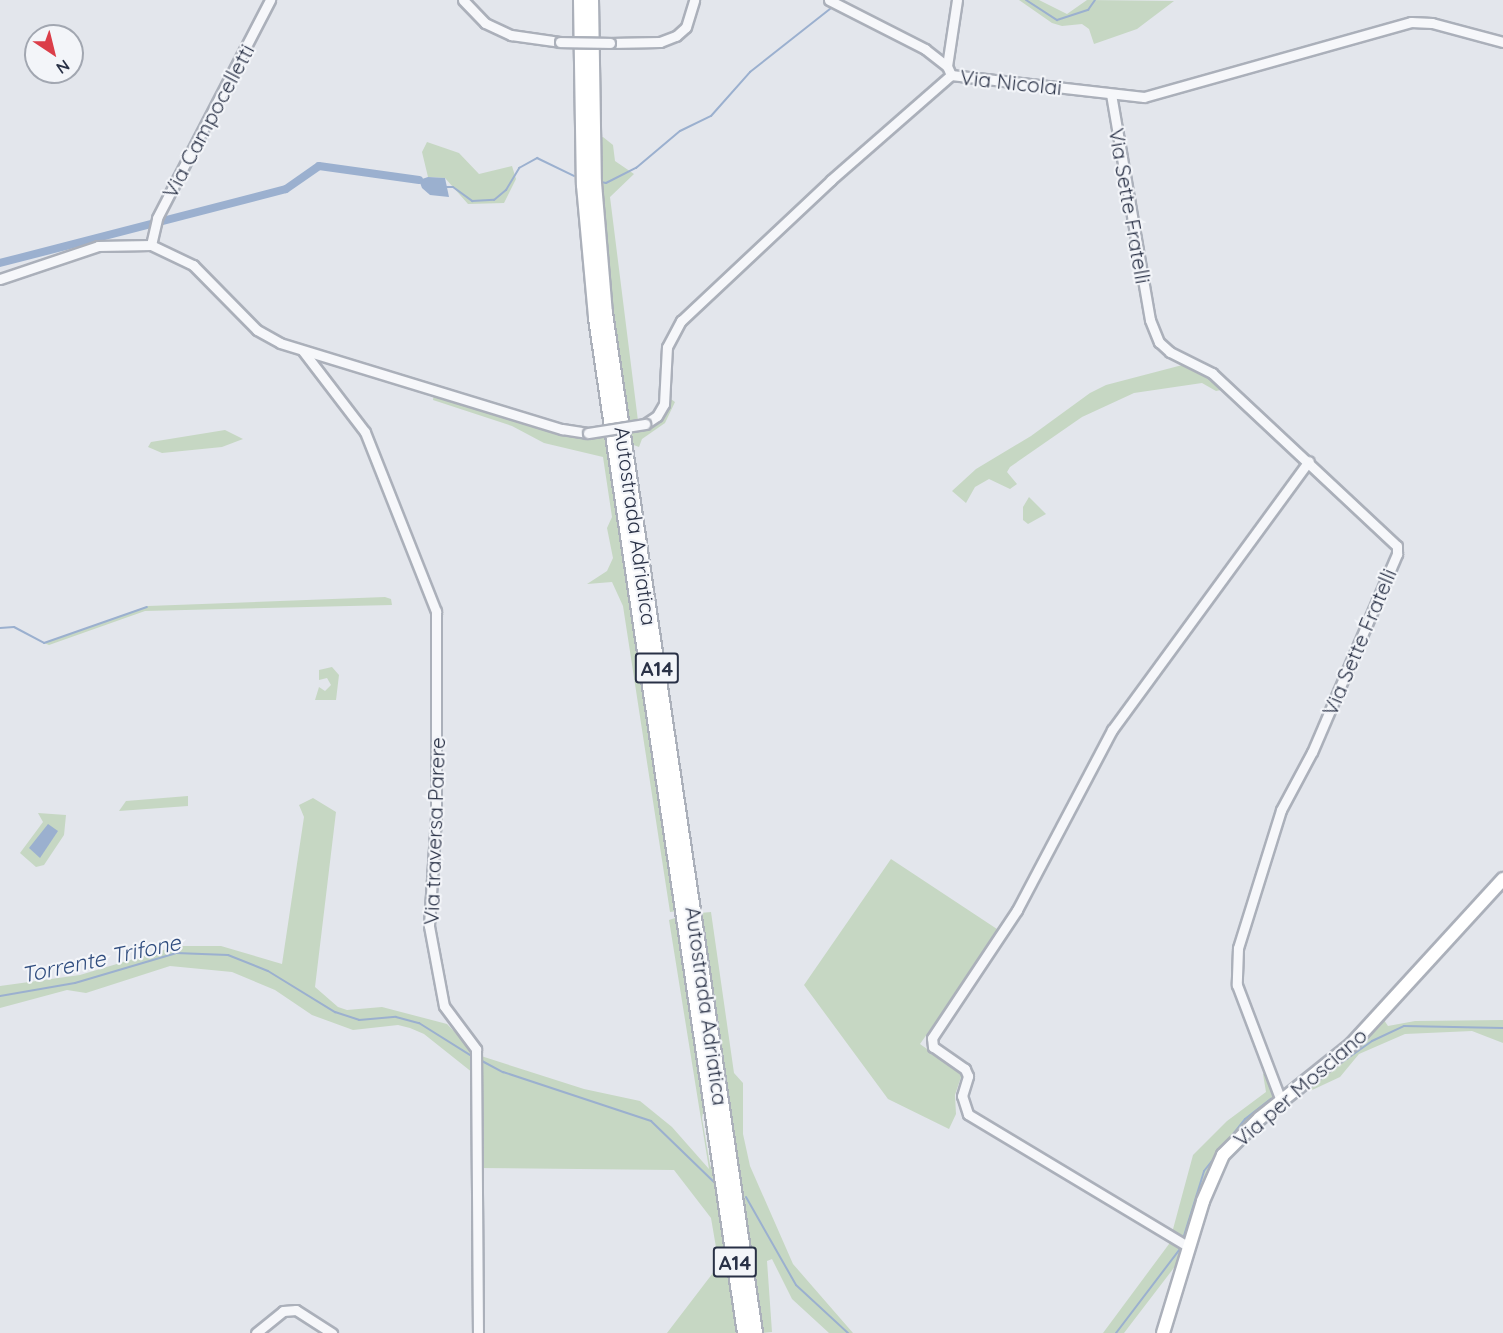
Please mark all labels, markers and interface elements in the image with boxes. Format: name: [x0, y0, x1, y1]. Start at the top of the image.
north arrow: [24, 24, 84, 84]
street label: Via Campocelletti: [157, 40, 259, 202]
text: N: [53, 56, 74, 79]
street label: Via Nicolai: [959, 64, 1063, 100]
street label: Via Sette Fratelli: [1104, 126, 1156, 286]
street label: Autostrada Adriatica: [610, 425, 662, 627]
street label: Via Sette Fratelli: [1317, 565, 1401, 719]
road number: A14: [634, 651, 680, 685]
street label: Via traversa Parere: [418, 737, 450, 925]
street label: Autostrada Adriatica: [681, 905, 733, 1107]
water label: Torrente Trifone: [19, 929, 183, 989]
street label: Via per Mosciano: [1228, 1022, 1372, 1152]
road number: A14: [712, 1245, 758, 1279]

